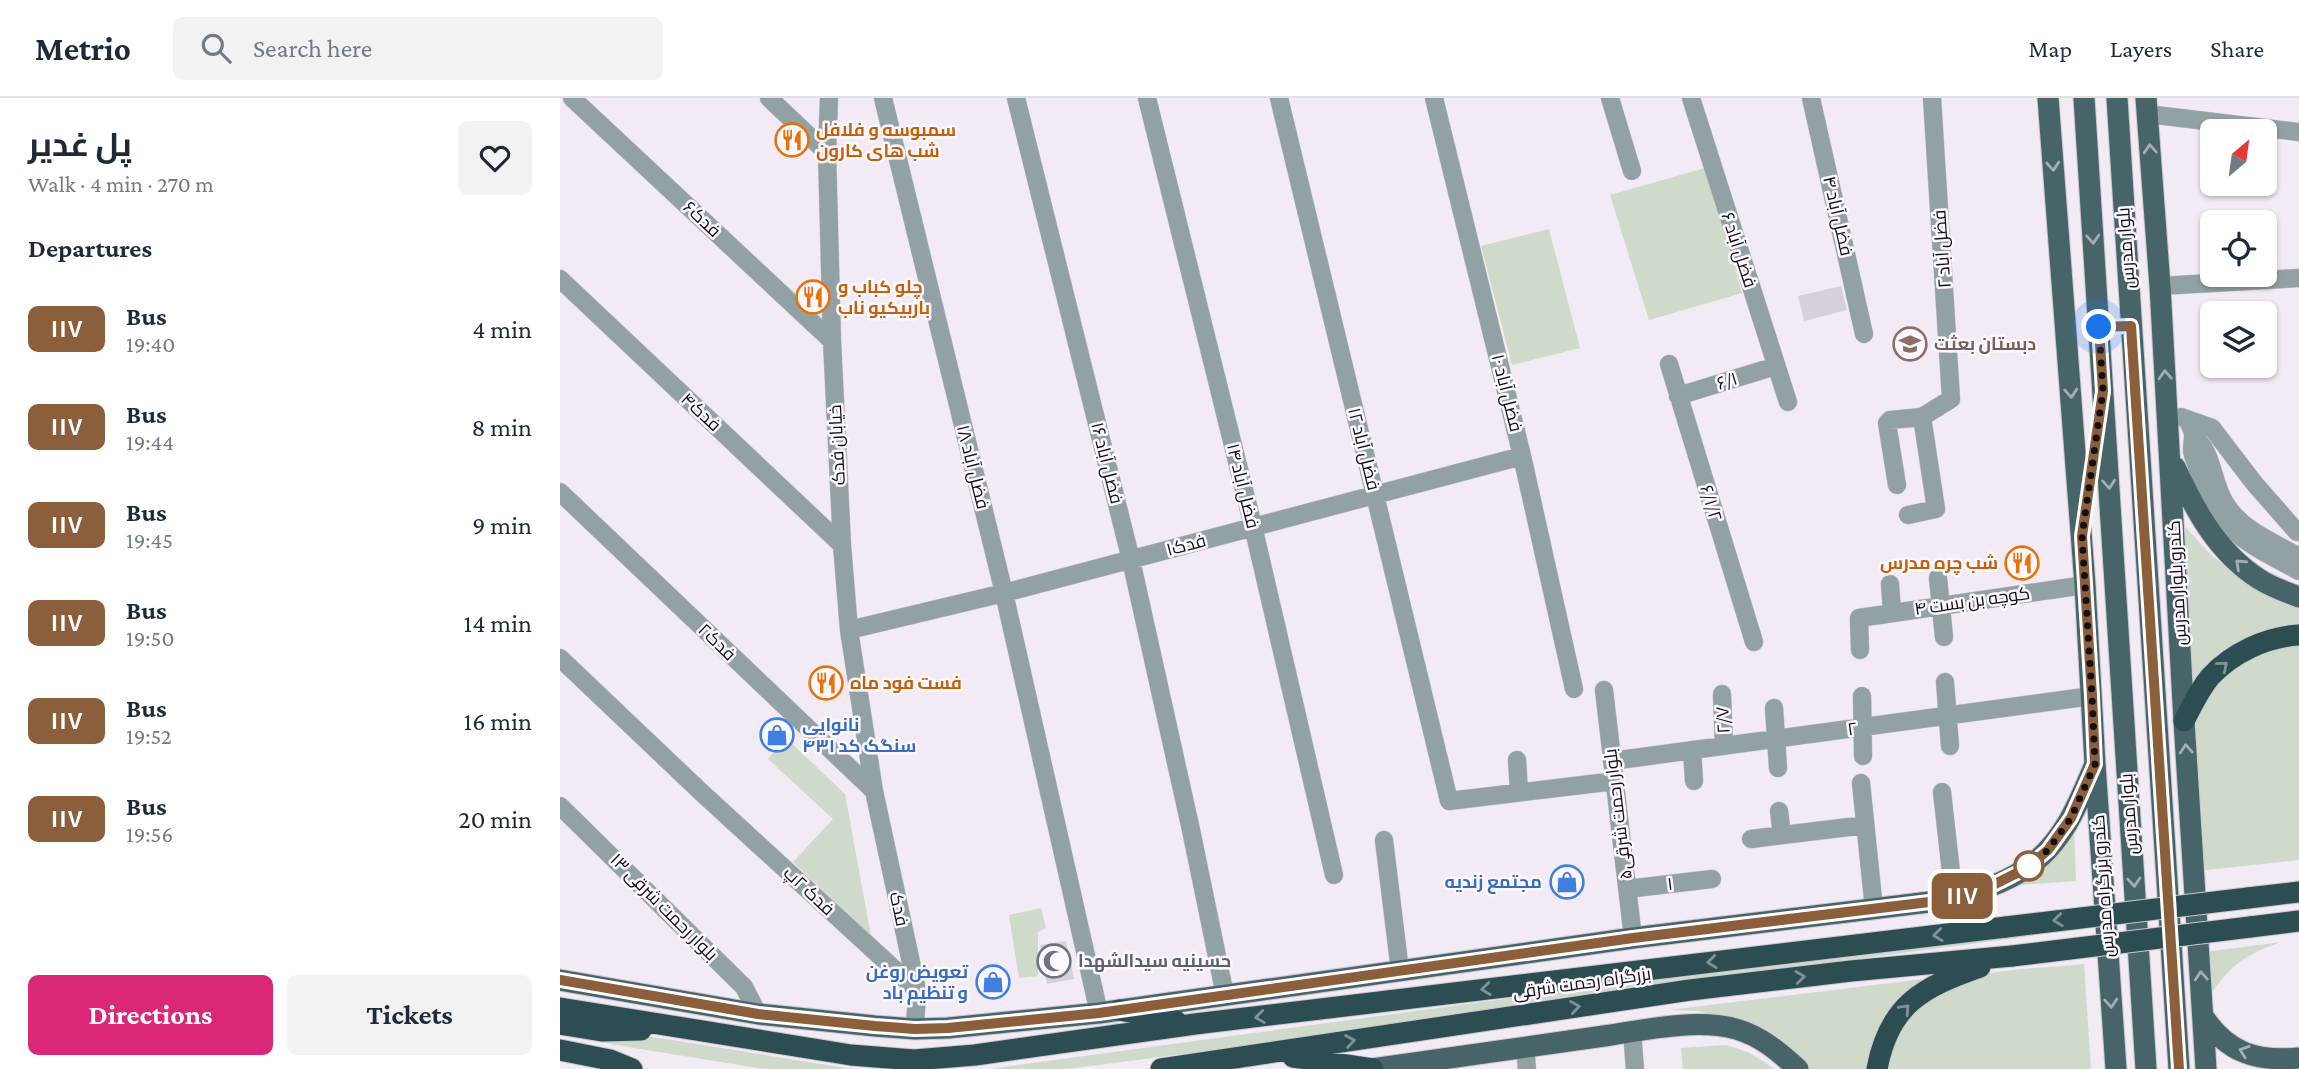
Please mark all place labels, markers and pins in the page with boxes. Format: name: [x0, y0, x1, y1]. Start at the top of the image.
place label: سمبوسه و فلافل شب های کارون: [816, 120, 956, 162]
restaurant icon: سمبوسه و فلافل شب های کارون: [773, 121, 811, 159]
place label: چلو کباب و باربیکیو ناب: [838, 277, 930, 319]
restaurant icon: چلو کباب و باربیکیو ناب: [794, 278, 832, 316]
school or university icon: دبستان بعثت: [1891, 325, 1929, 363]
place label: دبستان بعثت: [1934, 334, 2036, 354]
restaurant icon: شب چره مدرس: [2003, 544, 2041, 582]
place label: شب چره مدرس: [1880, 553, 1998, 575]
restaurant icon: فست فود ماه: [807, 664, 845, 702]
place label: فست فود ماه: [850, 673, 962, 694]
place label: نانوایی سنگک کد ۴۳۱: [802, 715, 916, 756]
shop icon: نانوایی سنگک کد ۴۳۱: [758, 716, 796, 754]
unlabelled marker: [2014, 851, 2044, 881]
shop icon: مجتمع زندیه: [1548, 863, 1586, 901]
place label: مجتمع زندیه: [1444, 872, 1542, 894]
mosque icon: حسینیه سیدالشهدا: [1035, 942, 1073, 980]
place label: حسینیه سیدالشهدا: [1078, 951, 1231, 972]
place label: تعویض روغن و تنظیم باد: [866, 962, 968, 1005]
shop icon: تعویض روغن و تنظیم باد: [974, 963, 1012, 1001]

